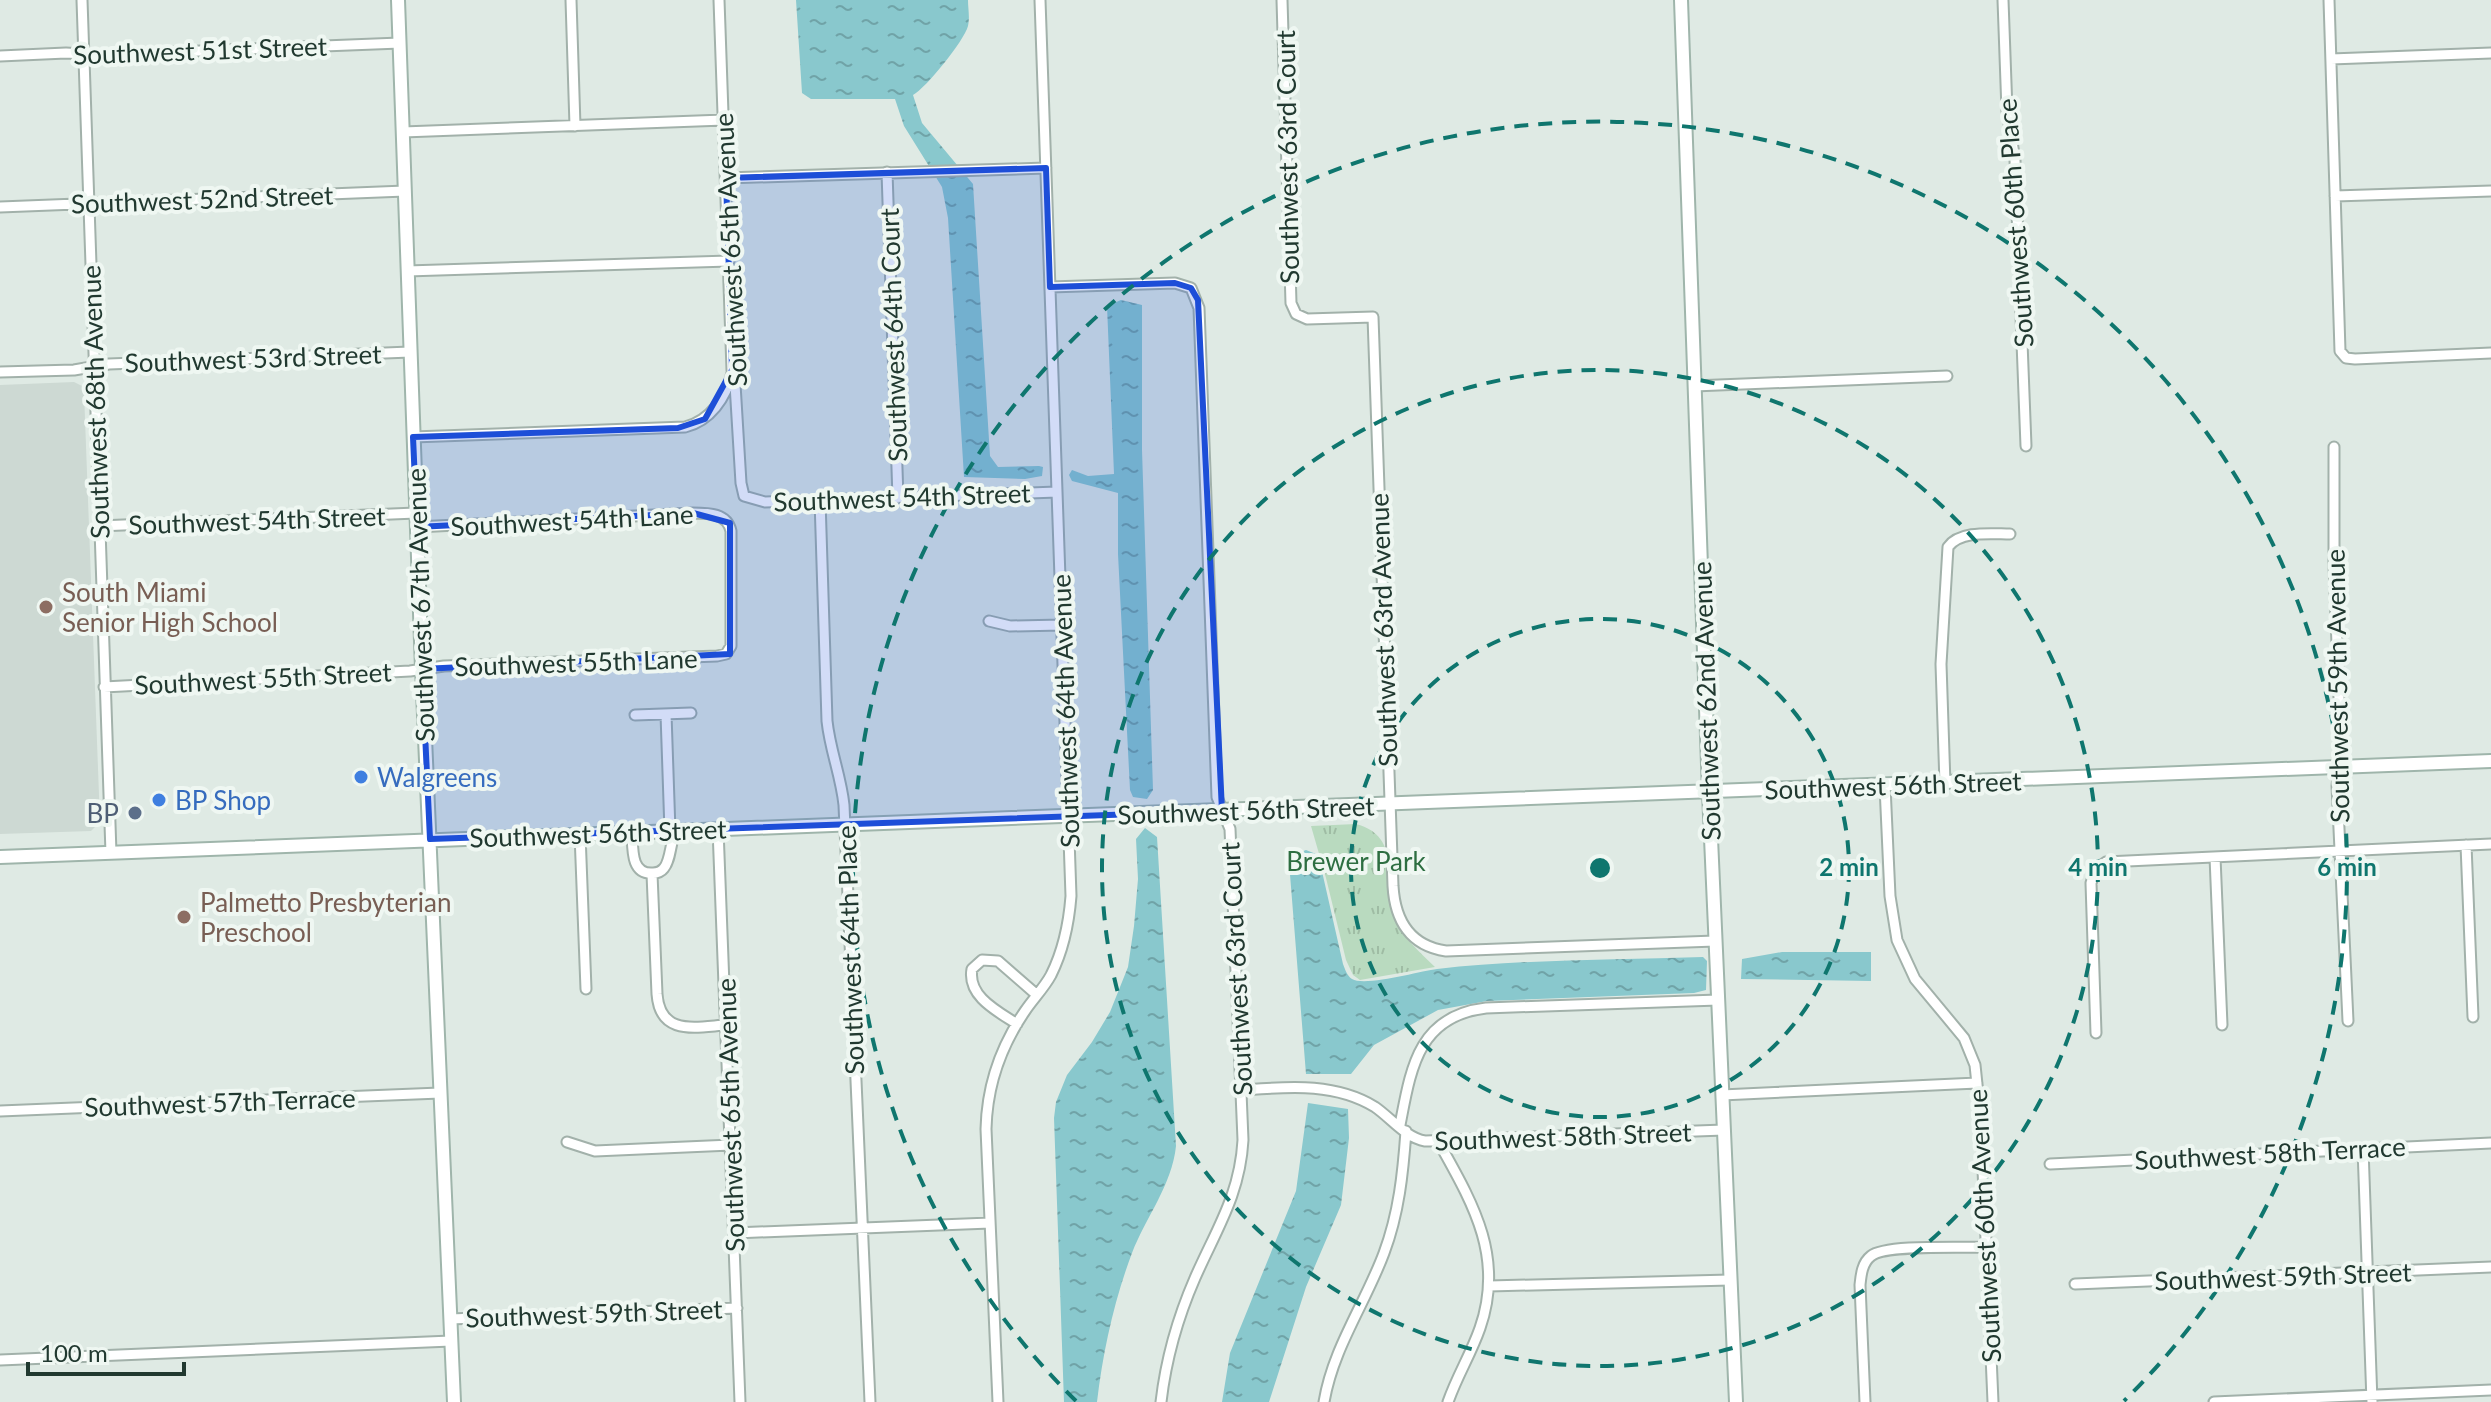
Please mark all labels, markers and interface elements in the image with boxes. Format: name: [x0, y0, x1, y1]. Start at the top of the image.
street label: Southwest 63rd Court: [1269, 29, 1305, 284]
street label: Southwest 51st Street: [72, 30, 328, 70]
street label: Southwest 60th Place: [1990, 97, 2040, 349]
street label: Southwest 65th Avenue: [707, 112, 753, 388]
street label: Southwest 52nd Street: [70, 178, 334, 220]
street label: Southwest 64th Court: [873, 207, 913, 462]
street label: Southwest 68th Avenue: [74, 264, 116, 540]
street label: Southwest 53rd Street: [124, 338, 383, 378]
street label: Southwest 67th Avenue: [399, 467, 441, 743]
street label: Southwest 54th Street: [773, 476, 1032, 517]
street label: Southwest 63rd Avenue: [1362, 493, 1404, 767]
street label: Southwest 54th Lane: [450, 498, 694, 542]
street label: Southwest 54th Street: [128, 499, 387, 540]
street label: Southwest 59th Avenue: [2319, 549, 2355, 823]
street label: Southwest 62nd Avenue: [1685, 561, 1727, 841]
street label: Southwest 64th Avenue: [1044, 573, 1086, 849]
place label: South Miami Senior High School: [62, 576, 278, 638]
marker: South Miami Senior High School: [37, 598, 55, 616]
street label: Southwest 55th Lane: [454, 642, 698, 682]
street label: Southwest 55th Street: [134, 655, 393, 701]
place label: Walgreens: [377, 761, 497, 793]
street label: Southwest 56th Street: [1764, 764, 2023, 805]
marker: Walgreens: [352, 768, 370, 786]
place label: BP Shop: [175, 784, 271, 816]
street label: Southwest 56th Street: [1117, 789, 1376, 830]
marker: BP Shop: [150, 791, 168, 809]
place label: BP: [87, 797, 119, 829]
marker: BP: [126, 804, 144, 822]
street label: Southwest 56th Street: [469, 812, 728, 853]
street label: Southwest 64th Place: [830, 825, 870, 1075]
street label: Southwest 63rd Court: [1213, 841, 1259, 1097]
park label: Brewer Park: [1286, 845, 1426, 877]
text: 2 min: [1819, 852, 1879, 881]
text: 4 min: [2068, 852, 2128, 881]
text: 6 min: [2317, 852, 2377, 881]
centre of rings: [1586, 854, 1614, 882]
place label: Palmetto Presbyterian Preschool: [200, 886, 451, 948]
marker: Palmetto Presbyterian Preschool: [175, 908, 193, 926]
street label: Southwest 65th Avenue: [709, 977, 751, 1253]
street label: Southwest 57th Terrace: [84, 1081, 356, 1123]
street label: Southwest 60th Avenue: [1961, 1088, 2007, 1364]
street label: Southwest 58th Street: [1434, 1115, 1693, 1156]
street label: Southwest 58th Terrace: [2134, 1130, 2406, 1176]
street label: Southwest 59th Street: [2154, 1255, 2413, 1296]
street label: Southwest 59th Street: [465, 1292, 724, 1333]
scale bar: [28, 1326, 184, 1376]
text: 100 m: [40, 1338, 108, 1367]

